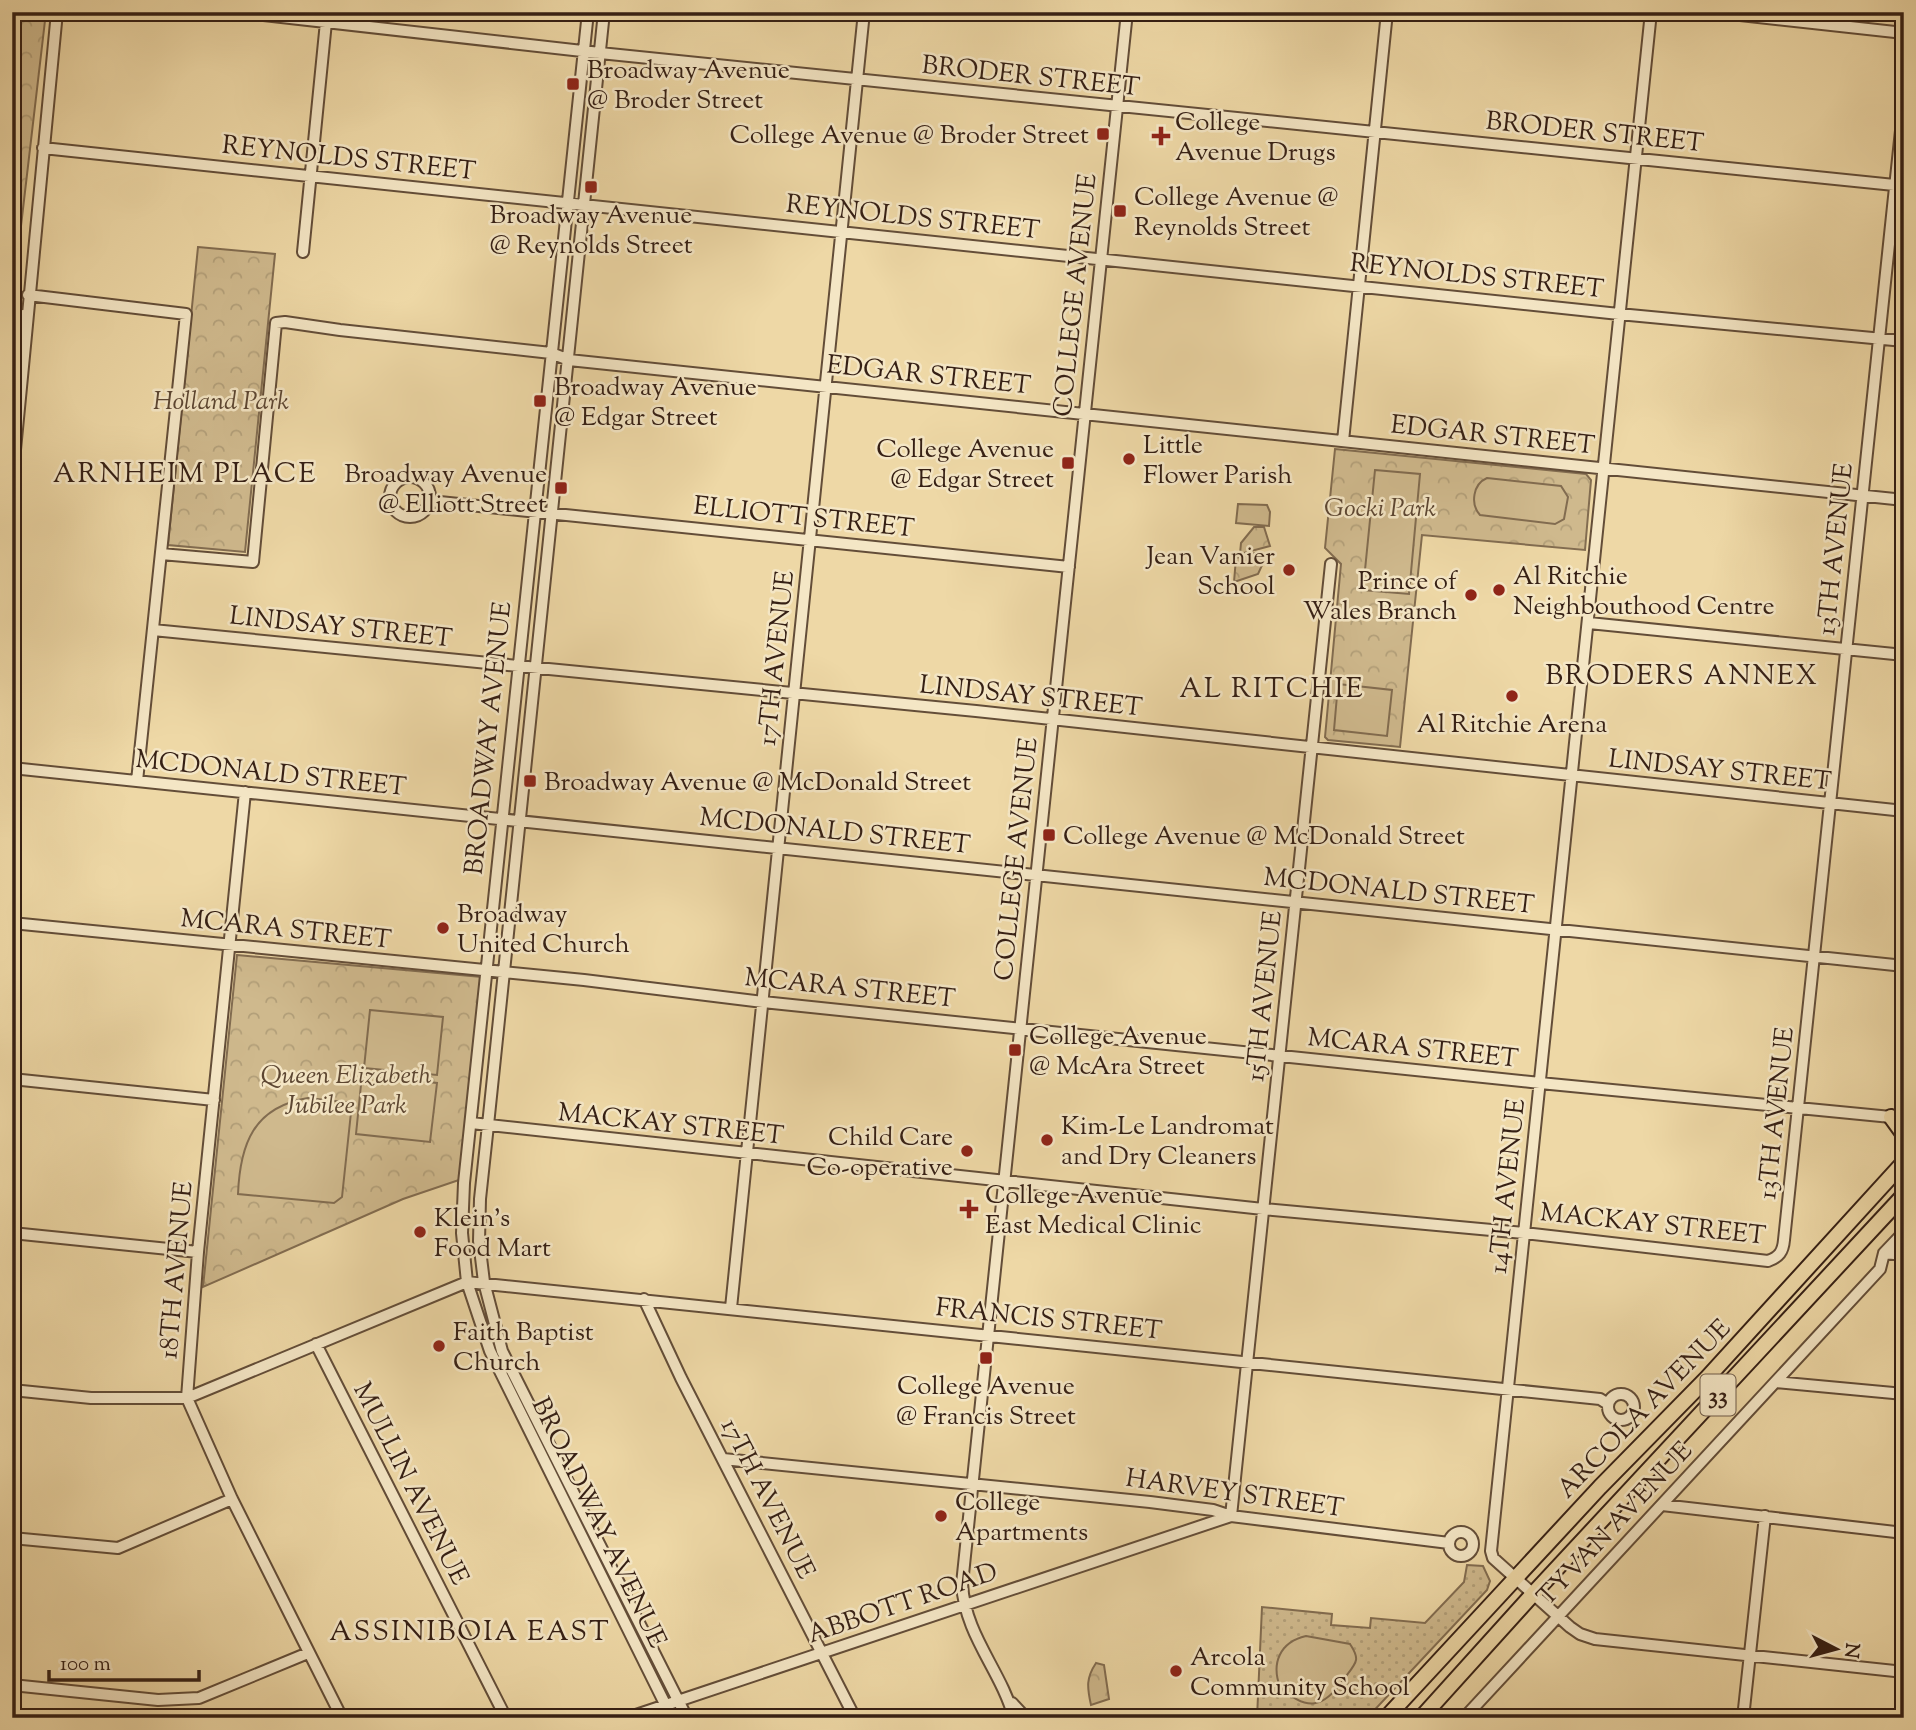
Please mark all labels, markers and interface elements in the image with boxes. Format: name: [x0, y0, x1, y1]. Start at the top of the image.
street label: BRODER STREET: [920, 48, 1142, 107]
place label: Broadway Avenue @ Broder Street: [587, 53, 790, 120]
marker: Broadway Avenue @ Broder Street: [565, 76, 581, 92]
street label: BRODER STREET: [1484, 104, 1706, 163]
place label: College Avenue Drugs: [1175, 105, 1336, 172]
place label: College Avenue @ Broder Street: [729, 118, 1089, 155]
marker: College Avenue @ Broder Street: [1095, 126, 1111, 142]
street label: REYNOLDS STREET: [220, 128, 478, 191]
marker: College Avenue Drugs: [1153, 128, 1169, 144]
street label: COLLEGE AVENUE: [1045, 171, 1108, 419]
marker: Broadway Avenue @ Reynolds Street: [583, 179, 599, 195]
place label: College Avenue @ Reynolds Street: [1134, 180, 1339, 247]
street label: REYNOLDS STREET: [784, 187, 1042, 250]
place label: Broadway Avenue @ Reynolds Street: [489, 198, 693, 265]
marker: College Avenue @ Reynolds Street: [1112, 203, 1128, 219]
street label: REYNOLDS STREET: [1348, 246, 1606, 309]
street label: EDGAR STREET: [825, 347, 1033, 406]
place label: Broadway Avenue @ Edgar Street: [554, 370, 757, 437]
park label: Holland Park: [153, 384, 289, 421]
marker: Broadway Avenue @ Edgar Street: [532, 393, 548, 409]
street label: EDGAR STREET: [1389, 407, 1597, 466]
place label: Little Flower Parish: [1143, 428, 1293, 495]
place label: College Avenue @ Edgar Street: [876, 432, 1054, 499]
marker: Little Flower Parish: [1121, 451, 1137, 467]
district label: ARNHEIM PLACE: [53, 455, 317, 495]
marker: College Avenue @ Edgar Street: [1060, 455, 1076, 471]
place label: Broadway Avenue @ Elliott Street: [344, 457, 547, 524]
street label: 13TH AVENUE: [1809, 461, 1864, 637]
marker: Broadway Avenue @ Elliott Street: [553, 480, 569, 496]
street label: ELLIOTT STREET: [691, 488, 916, 548]
park label: Gocki Park: [1324, 491, 1436, 528]
place label: Jean Vanier School: [1145, 539, 1275, 606]
place label: Al Ritchie Neighbouthood Centre: [1513, 559, 1775, 626]
marker: Jean Vanier School: [1281, 562, 1297, 578]
place label: Prince of Wales Branch: [1303, 564, 1458, 631]
street label: 17TH AVENUE: [750, 569, 805, 748]
marker: Al Ritchie Neighbouthood Centre: [1491, 582, 1507, 598]
marker: Prince of Wales Branch: [1463, 587, 1479, 603]
street label: LINDSAY STREET: [228, 598, 454, 659]
street label: BROADWAY AVENUE: [457, 599, 522, 877]
district label: BRODERS ANNEX: [1545, 657, 1819, 697]
street label: LINDSAY STREET: [918, 667, 1144, 728]
district label: AL RITCHIE: [1179, 670, 1365, 710]
marker: Al Ritchie Arena: [1504, 688, 1520, 704]
place label: Al Ritchie Arena: [1417, 707, 1607, 744]
street label: COLLEGE AVENUE: [986, 735, 1049, 983]
street label: LINDSAY STREET: [1607, 741, 1833, 802]
street label: MCDONALD STREET: [133, 742, 408, 807]
place label: Broadway Avenue @ McDonald Street: [544, 765, 971, 802]
marker: Broadway Avenue @ McDonald Street: [522, 773, 538, 789]
street label: MCDONALD STREET: [697, 800, 972, 865]
place label: College Avenue @ McDonald Street: [1063, 819, 1465, 856]
marker: College Avenue @ McDonald Street: [1041, 827, 1057, 843]
street label: MCDONALD STREET: [1261, 860, 1536, 925]
place label: Broadway United Church: [457, 897, 630, 964]
street label: MCARA STREET: [178, 901, 393, 960]
street label: 15TH AVENUE: [1238, 909, 1293, 1084]
marker: Broadway United Church: [435, 920, 451, 936]
street label: MCARA STREET: [742, 960, 957, 1019]
place label: College Avenue @ McAra Street: [1029, 1019, 1207, 1086]
street label: MCARA STREET: [1305, 1020, 1520, 1079]
street label: 13TH AVENUE: [1750, 1025, 1805, 1201]
marker: College Avenue @ McAra Street: [1007, 1042, 1023, 1058]
park label: Queen Elizabeth Jubilee Park: [261, 1058, 432, 1125]
street label: MACKAY STREET: [556, 1095, 786, 1156]
street label: 14TH AVENUE: [1481, 1097, 1536, 1276]
place label: Kim-Le Landromat and Dry Cleaners: [1061, 1109, 1274, 1176]
place label: Child Care Co-operative: [807, 1120, 953, 1187]
marker: Kim-Le Landromat and Dry Cleaners: [1039, 1132, 1055, 1148]
marker: Child Care Co-operative: [959, 1143, 975, 1159]
place label: College Avenue East Medical Clinic: [985, 1178, 1202, 1245]
street label: 18TH AVENUE: [151, 1180, 204, 1360]
street label: MACKAY STREET: [1538, 1195, 1768, 1256]
marker: College Avenue East Medical Clinic: [959, 1199, 979, 1219]
place label: Klein's Food Mart: [434, 1201, 551, 1268]
marker: Klein's Food Mart: [412, 1224, 428, 1240]
street label: FRANCIS STREET: [934, 1290, 1164, 1351]
street label: ARCOLA AVENUE: [1549, 1312, 1740, 1508]
place label: Faith Baptist Church: [453, 1315, 594, 1382]
marker: Faith Baptist Church: [431, 1338, 447, 1354]
marker: College Avenue @ Francis Street: [978, 1350, 994, 1366]
place label: College Avenue @ Francis Street: [896, 1369, 1076, 1436]
road number: 33: [1700, 1374, 1736, 1415]
street label: MULLIN AVENUE: [343, 1376, 477, 1592]
street label: BROADWAY AVENUE: [521, 1392, 675, 1655]
street label: 17TH AVENUE: [710, 1412, 823, 1586]
street label: TYVAN AVENUE: [1530, 1434, 1702, 1615]
street label: HARVEY STREET: [1123, 1461, 1346, 1528]
place label: College Apartments: [955, 1485, 1088, 1552]
marker: College Apartments: [933, 1508, 949, 1524]
street label: ABBOTT ROAD: [803, 1555, 1003, 1654]
district label: ASSINIBOIA EAST: [329, 1613, 611, 1653]
north arrow: [1800, 1614, 1870, 1684]
scale bar: [49, 1639, 200, 1683]
place label: Arcola Community School: [1190, 1640, 1410, 1707]
text: N: [1836, 1642, 1865, 1659]
text: 100 m: [60, 1650, 111, 1680]
marker: Arcola Community School: [1168, 1663, 1184, 1679]

